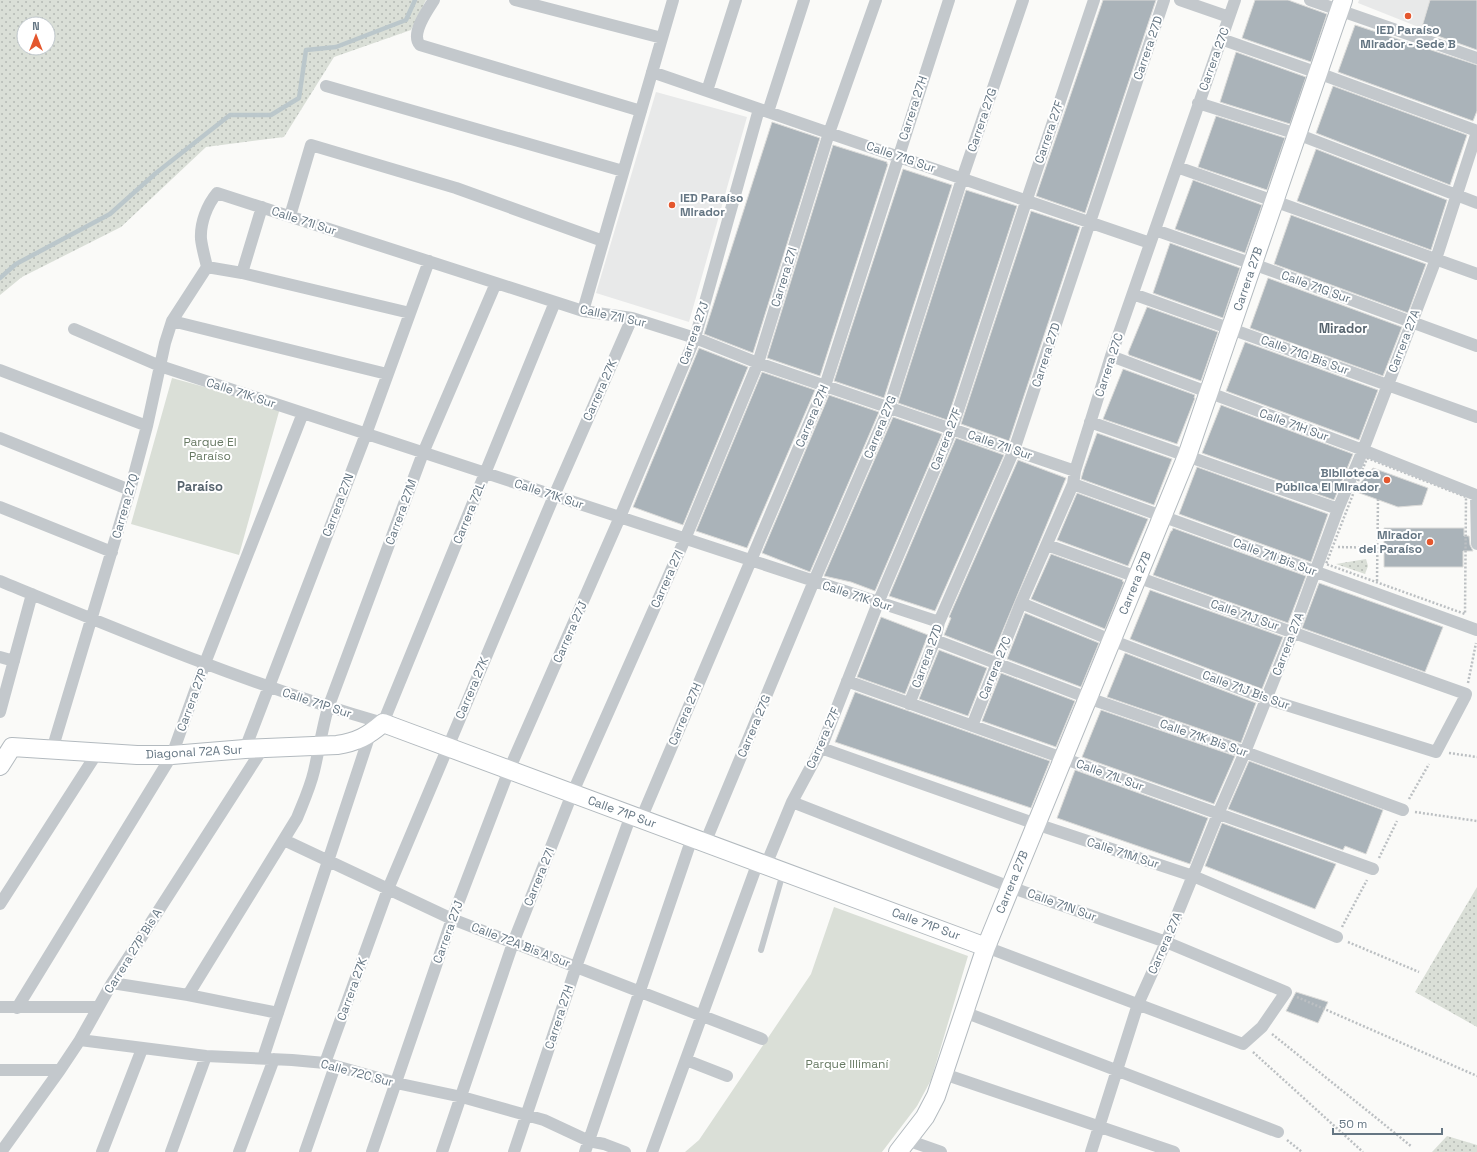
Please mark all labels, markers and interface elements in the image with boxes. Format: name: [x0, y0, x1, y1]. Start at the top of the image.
marker: IED Paraíso Mirador - Sede B: [1403, 11, 1413, 21]
street label: Carrera 27D: [1130, 14, 1166, 82]
north arrow: [16, 16, 56, 56]
text: N: [32, 19, 40, 33]
place label: IED Paraíso Mirador - Sede B: [1360, 22, 1456, 52]
street label: Carrera 27C: [1195, 25, 1233, 93]
street label: Carrera 27H: [895, 74, 931, 142]
street label: Carrera 27G: [964, 86, 1000, 154]
street label: Carrera 27F: [1031, 98, 1067, 165]
street label: Calle 71G Sur: [864, 138, 938, 177]
place label: IED Paraíso Mirador: [680, 190, 743, 220]
marker: IED Paraíso Mirador: [667, 200, 677, 210]
street label: Calle 71I Sur: [269, 203, 339, 239]
street label: Carrera 27I: [767, 245, 801, 309]
street label: Carrera 27B: [1230, 245, 1266, 313]
street label: Calle 71G Sur: [1279, 267, 1353, 307]
street label: Carrera 27J: [676, 299, 712, 367]
street label: Calle 71I Sur: [578, 301, 648, 331]
street label: Carrera 27A: [1385, 307, 1424, 375]
district label: Mirador: [1319, 320, 1367, 337]
street label: Carrera 27D: [1028, 321, 1064, 389]
street label: Carrera 27C: [1091, 331, 1127, 399]
street label: Calle 71G Bis Sur: [1259, 332, 1352, 379]
street label: Carrera 27K: [579, 356, 621, 423]
street label: Calle 71K Sur: [204, 374, 278, 412]
street label: Carrera 27H: [792, 382, 832, 450]
street label: Carrera 27G: [860, 393, 900, 461]
street label: Carrera 27F: [927, 405, 965, 472]
street label: Calle 71H Sur: [1257, 405, 1331, 445]
street label: Calle 71I Sur: [965, 426, 1035, 464]
park label: Parque El Paraíso: [183, 434, 237, 464]
place label: Biblioteca Pública El Mirador: [1275, 465, 1379, 495]
street label: Carrera 27N: [319, 471, 357, 539]
street label: Carrera 27Q: [108, 472, 142, 540]
street label: Calle 71K Sur: [512, 475, 586, 513]
marker: Biblioteca Pública El Mirador: [1382, 475, 1392, 485]
street label: Carrera 27M: [382, 477, 420, 547]
district label: Paraíso: [177, 478, 223, 495]
street label: Carrera 72L: [449, 479, 489, 546]
place label: Mirador del Paraíso: [1359, 527, 1422, 557]
street label: Calle 71I Bis Sur: [1231, 534, 1319, 580]
marker: Mirador del Paraíso: [1425, 537, 1435, 547]
street label: Carrera 27I: [647, 548, 687, 610]
street label: Carrera 27B: [1115, 549, 1155, 617]
street label: Calle 71K Sur: [820, 577, 894, 615]
street label: Calle 71J Sur: [1208, 596, 1282, 634]
street label: Carrera 27J: [549, 599, 591, 665]
street label: Carrera 27A: [1269, 610, 1308, 678]
street label: Carrera 27D: [908, 622, 946, 690]
street label: Carrera 27C: [975, 634, 1015, 702]
street label: Carrera 27K: [452, 654, 493, 722]
street label: Carrera 27P: [173, 666, 211, 734]
street label: Calle 71J Bis Sur: [1200, 667, 1292, 713]
street label: Carrera 27H: [665, 680, 705, 748]
street label: Calle 71P Sur: [280, 684, 354, 722]
street label: Carrera 27G: [734, 692, 774, 760]
street label: Carrera 27F: [802, 704, 844, 771]
street label: Calle 71K Bis Sur: [1158, 715, 1251, 761]
street label: Diagonal 72A Sur: [145, 741, 243, 763]
street label: Calle 71L Sur: [1074, 755, 1146, 795]
street label: Calle 71P Sur: [586, 792, 659, 832]
street label: Calle 71M Sur: [1085, 834, 1162, 872]
street label: Carrera 27I: [520, 845, 558, 909]
street label: Carrera 27B: [992, 848, 1032, 916]
street label: Calle 71N Sur: [1025, 885, 1099, 925]
street label: Carrera 27J: [429, 898, 467, 966]
street label: Calle 71P Sur: [890, 904, 963, 944]
street label: Carrera 27P Bis A: [101, 905, 166, 996]
street label: Carrera 27A: [1144, 909, 1186, 977]
street label: Calle 72A Bis A Sur: [469, 919, 573, 971]
street label: Carrera 27K: [333, 955, 371, 1023]
street label: Carrera 27H: [541, 983, 577, 1051]
street label: Calle 72C Sur: [319, 1056, 396, 1090]
park label: Parque Illimaní: [806, 1056, 888, 1072]
scale bar: [1333, 1110, 1442, 1136]
text: 50 m: [1339, 1116, 1367, 1132]

